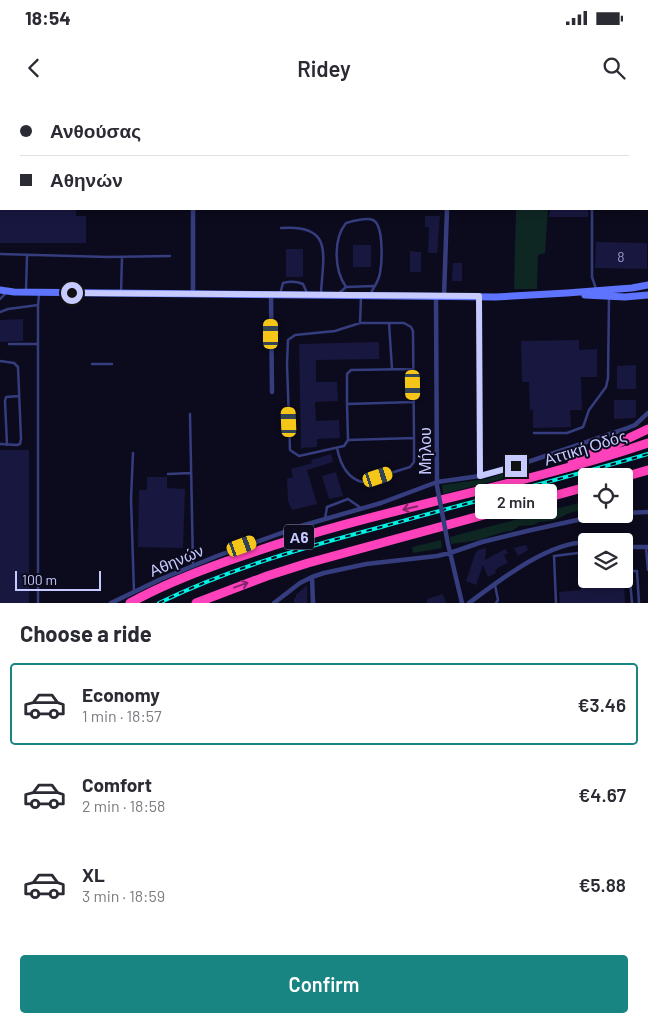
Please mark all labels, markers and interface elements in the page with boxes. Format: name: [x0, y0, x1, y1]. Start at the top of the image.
text: 18:54: [25, 6, 71, 29]
icon: back: [20, 54, 48, 82]
icon: search: [600, 54, 628, 82]
text: Ridey: [297, 55, 351, 81]
text: Ανθούσας: [50, 119, 141, 142]
text: Αθηνών: [50, 168, 123, 191]
house number: 8: [617, 248, 625, 265]
route start: [61, 282, 83, 304]
car: [263, 319, 278, 349]
car: [405, 370, 420, 400]
car: [280, 407, 297, 437]
street label: Αττική Οδός: [542, 425, 629, 469]
street label: Μήλου: [415, 427, 434, 475]
route end: [505, 455, 527, 477]
car: [361, 465, 394, 489]
map controls: [578, 468, 633, 588]
button: locate: [578, 468, 633, 523]
callout: 2 min: [475, 484, 557, 518]
text: 2 min: [497, 492, 535, 511]
one-way arrow: [403, 504, 419, 513]
road number: Α6: [284, 524, 314, 550]
button: layers: [578, 533, 633, 588]
car: [225, 534, 258, 558]
street label: Αθηνών: [146, 540, 206, 580]
scale bar: [15, 568, 101, 591]
text: 100 m: [22, 571, 57, 588]
one-way arrow: [233, 580, 249, 589]
text: Choose a ride: [20, 620, 152, 646]
icon: car: [22, 682, 67, 727]
text: Economy: [82, 683, 160, 706]
text: €3.46: [577, 693, 626, 716]
text: 1 min · 18:57: [82, 706, 162, 725]
icon: car: [22, 772, 67, 817]
text: Comfort: [82, 773, 152, 796]
text: €4.67: [578, 783, 626, 806]
text: 2 min · 18:58: [82, 796, 165, 815]
icon: car: [22, 862, 67, 907]
text: XL: [82, 863, 105, 886]
text: €5.88: [578, 873, 626, 896]
text: 3 min · 18:59: [82, 886, 165, 905]
button: Confirm: [20, 955, 628, 1013]

